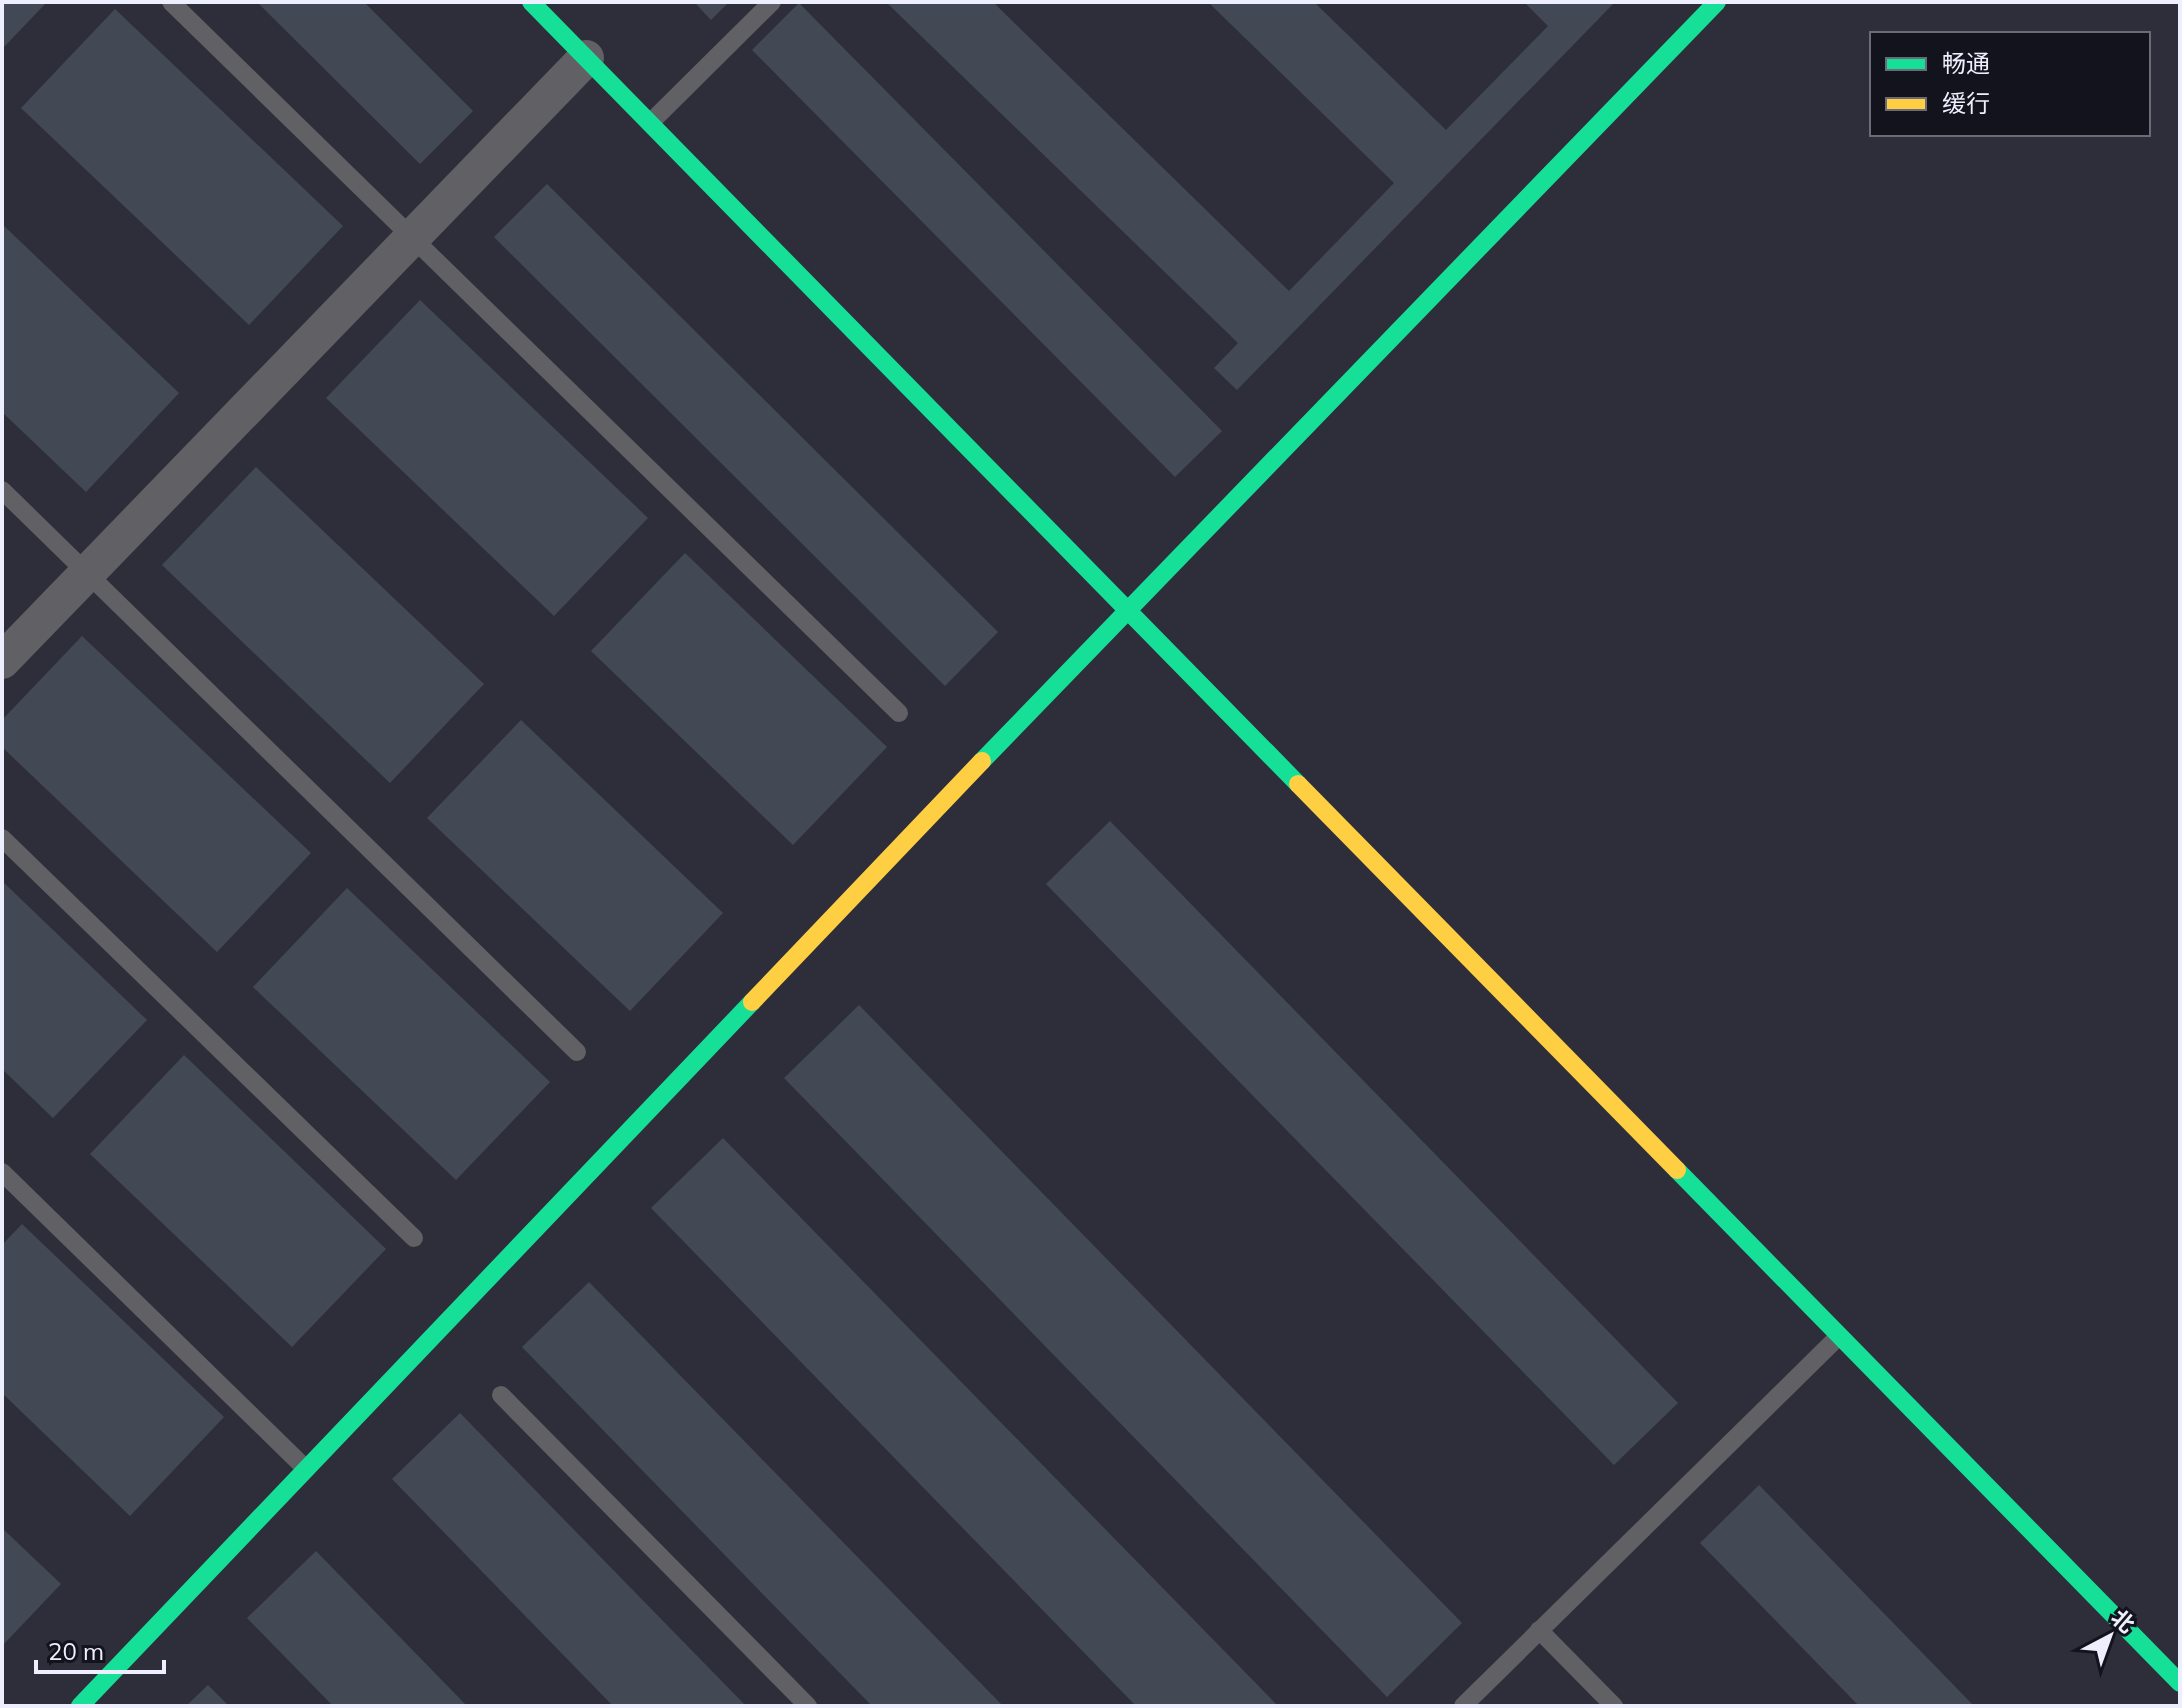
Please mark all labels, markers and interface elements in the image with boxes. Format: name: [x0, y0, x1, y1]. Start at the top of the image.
legend: [1870, 32, 2150, 136]
text: 畅通: [1942, 48, 1990, 78]
text: 缓行: [1942, 88, 1990, 118]
north arrow: [2070, 1596, 2150, 1676]
text: 北: [2106, 1603, 2141, 1639]
scale bar: [36, 1624, 164, 1674]
text: 20 m: [48, 1636, 104, 1666]

